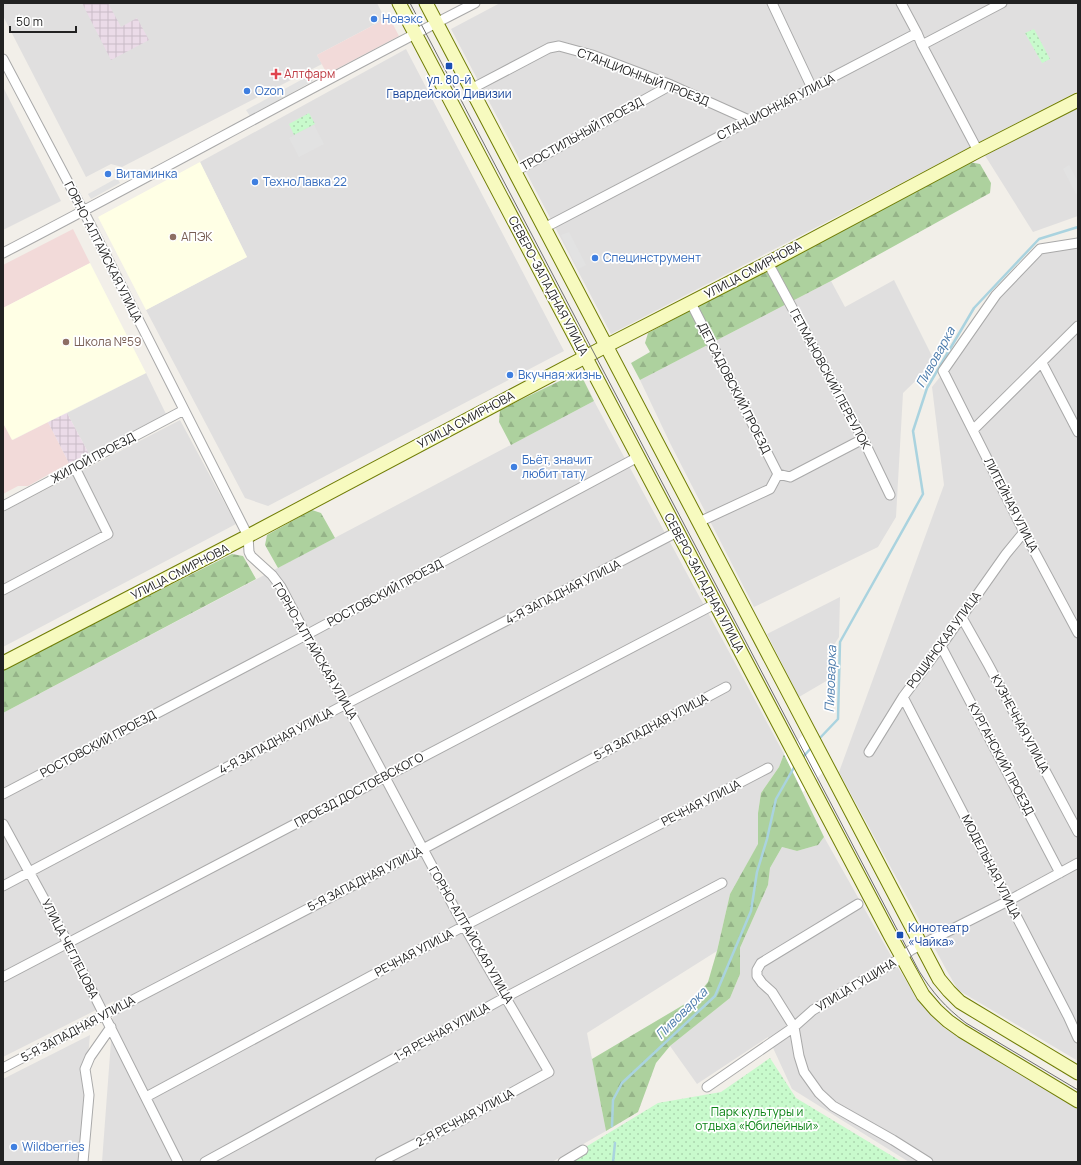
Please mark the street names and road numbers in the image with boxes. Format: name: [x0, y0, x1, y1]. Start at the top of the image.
street label: СТАНЦИОННЫЙ ПРОЕЗД: [575, 44, 712, 110]
street label: СТАНЦИОННАЯ УЛИЦА: [714, 69, 838, 144]
street label: ТРОСТИЛЬНЫЙ ПРОЕЗД: [517, 93, 646, 174]
street label: ГОРНО-АЛТАЙСКАЯ УЛИЦА: [60, 178, 147, 326]
street label: СЕВЕРО-ЗАПАДНАЯ УЛИЦА: [504, 213, 593, 359]
street label: УЛИЦА СМИРНОВА: [701, 237, 805, 302]
street label: ГЕТМАНОВСКИЙ ПЕРЕУЛОК: [786, 306, 875, 453]
street label: ДЕТСАДОВСКИЙ ПРОЕЗД: [694, 319, 775, 457]
street label: УЛИЦА СМИРНОВА: [414, 387, 518, 452]
street label: ЖИЛОЙ ПРОЕЗД: [48, 428, 138, 487]
street label: ЛИТЕЙНАЯ УЛИЦА: [980, 455, 1043, 555]
street label: СЕВЕРО-ЗАПАДНАЯ УЛИЦА: [660, 510, 749, 656]
street label: УЛИЦА СМИРНОВА: [128, 539, 232, 604]
street label: РОСТОВСКИЙ ПРОЕЗД: [324, 555, 446, 630]
street label: 4-Я ЗАПАДНАЯ УЛИЦА: [502, 555, 624, 628]
street label: ГОРНО-АЛТАЙСКАЯ УЛИЦА: [269, 579, 362, 723]
street label: РОЩИНСКАЯ УЛИЦА: [903, 587, 985, 692]
street label: КУЗНЕЧНАЯ УЛИЦА: [987, 672, 1054, 776]
street label: 5-Я ЗАПАДНАЯ УЛИЦА: [591, 689, 711, 764]
street label: КУРГАНСКИЙ ПРОЕЗД: [965, 700, 1038, 818]
street label: 4-Я ЗАПАДНАЯ УЛИЦА: [216, 703, 336, 778]
street label: РОСТОВСКИЙ ПРОЕЗД: [37, 706, 159, 781]
street label: ПРОЕЗД ДОСТОЕВСКОГО: [291, 748, 427, 831]
street label: РЕЧНАЯ УЛИЦА: [658, 775, 744, 830]
street label: МОДЕЛЬНАЯ УЛИЦА: [958, 812, 1025, 922]
street label: 5-Я ЗАПАДНАЯ УЛИЦА: [304, 842, 426, 915]
street label: ГОРНО-АЛТАЙСКАЯ УЛИЦА: [425, 863, 518, 1007]
street label: УЛИЦА ЧЕГЛЕЦОВА: [38, 896, 103, 1002]
street label: РЕЧНАЯ УЛИЦА: [371, 924, 457, 981]
street label: УЛИЦА ГУЩИНА: [812, 954, 899, 1015]
street label: 5-Я ЗАПАДНАЯ УЛИЦА: [18, 991, 138, 1066]
street label: 1-Я РЕЧНАЯ УЛИЦА: [391, 998, 493, 1065]
street label: 2-Я РЕЧНАЯ УЛИЦА: [413, 1084, 517, 1151]

